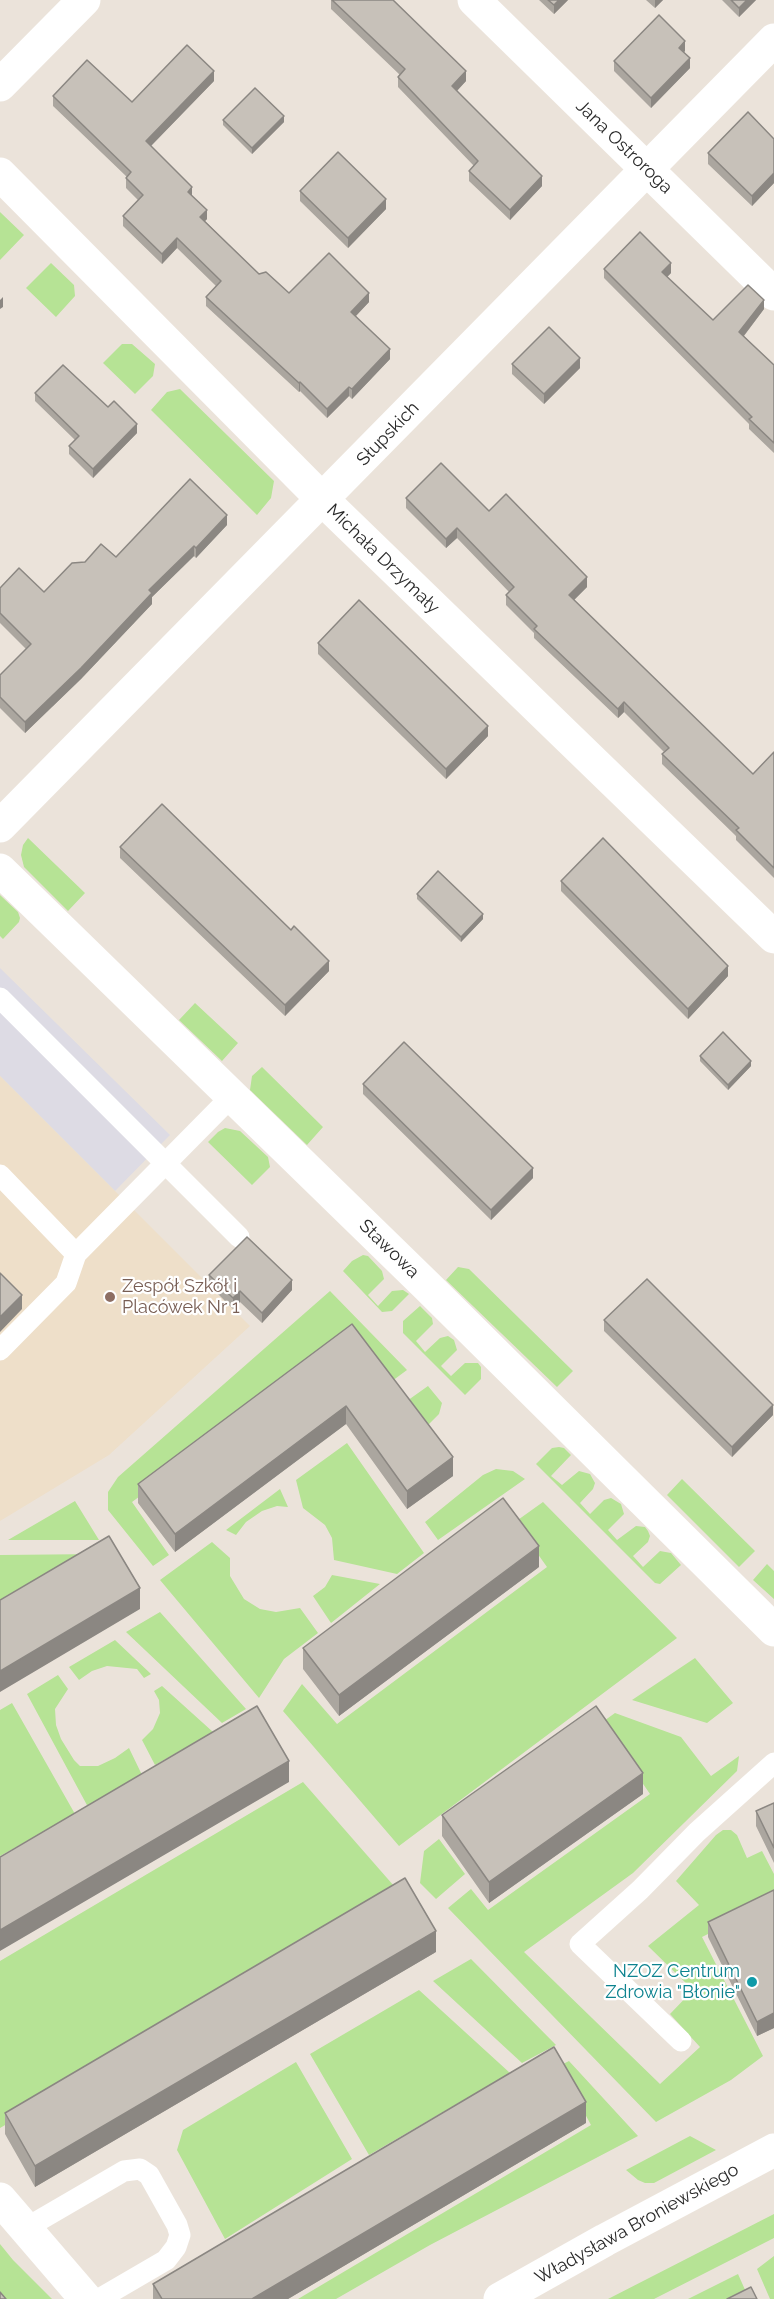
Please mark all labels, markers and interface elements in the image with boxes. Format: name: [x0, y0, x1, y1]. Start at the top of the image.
street label: Jana Ostroroga: [571, 96, 677, 198]
street label: Słupskich: [352, 398, 424, 470]
street label: Michała Drzymały: [322, 500, 444, 618]
street label: Stawowa: [354, 1215, 424, 1283]
place label: Zespół Szkół i Placówek Nr 1: [122, 1276, 240, 1318]
marker: Zespół Szkół i Placówek Nr 1: [103, 1290, 117, 1304]
place label: NZOZ Centrum Zdrowia "Błonie": [605, 1961, 740, 2004]
marker: NZOZ Centrum Zdrowia "Błonie": [745, 1975, 759, 1989]
street label: Władysława Broniewskiego: [531, 2159, 743, 2289]

